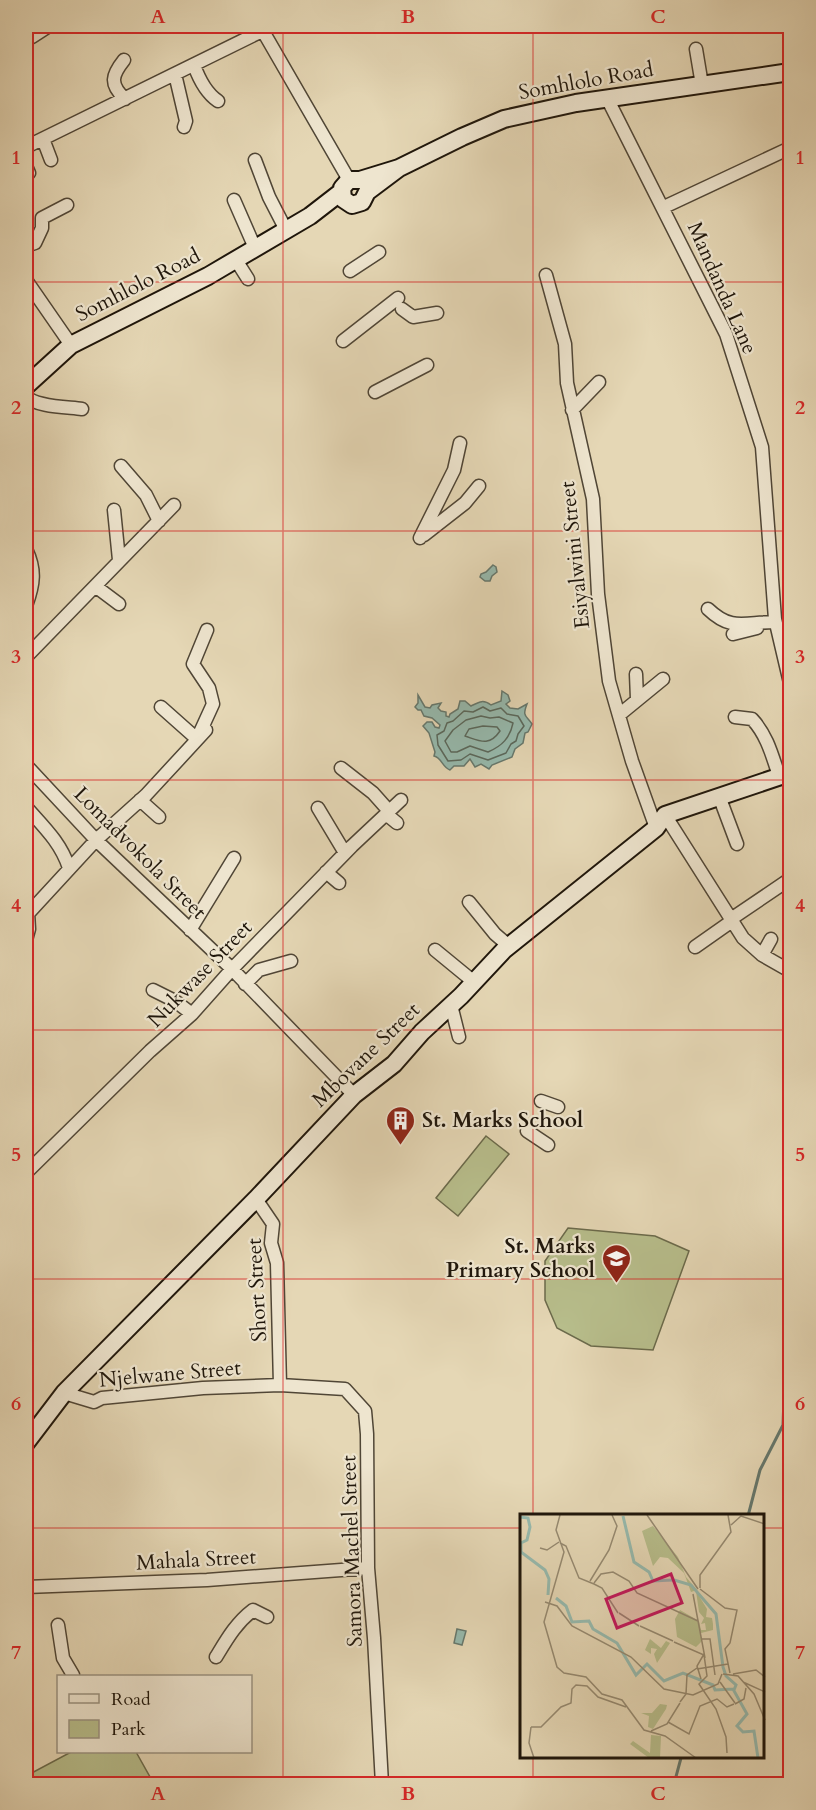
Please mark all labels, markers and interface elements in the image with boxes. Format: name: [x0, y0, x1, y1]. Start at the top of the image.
text: A: [150, 3, 166, 30]
text: B: [401, 3, 415, 30]
text: C: [650, 3, 666, 30]
street label: Somhlolo Road: [516, 55, 656, 107]
text: 1: [11, 144, 21, 171]
text: 1: [795, 144, 805, 171]
street label: Mandanda Lane: [680, 217, 764, 359]
street label: Somhlolo Road: [71, 241, 205, 329]
text: 2: [11, 394, 21, 421]
text: 2: [795, 394, 805, 421]
street label: Esiyalwini Street: [553, 479, 597, 630]
text: 3: [11, 643, 21, 670]
text: 3: [795, 643, 805, 670]
street label: Lomadvokola Street: [67, 780, 213, 926]
text: 4: [11, 892, 21, 919]
text: 4: [795, 892, 805, 919]
street label: Nukwase Street: [141, 914, 259, 1034]
street label: Mbovane Street: [306, 996, 427, 1114]
building icon: St. Marks School: [385, 1104, 417, 1146]
place label: St. Marks School: [422, 1106, 583, 1135]
text: 5: [11, 1141, 21, 1168]
text: 5: [795, 1141, 805, 1168]
place label: St. Marks Primary School: [446, 1232, 595, 1285]
street label: Short Street: [240, 1237, 274, 1343]
school or university icon: St. Marks Primary School: [600, 1242, 632, 1284]
street label: Njelwane Street: [98, 1353, 242, 1395]
text: 6: [11, 1390, 21, 1417]
text: 6: [795, 1390, 805, 1417]
street label: Samora Machel Street: [334, 1454, 370, 1647]
inset map: [520, 1514, 765, 1759]
street label: Mahala Street: [135, 1542, 257, 1578]
text: 7: [11, 1639, 21, 1666]
text: 7: [795, 1639, 805, 1666]
legend: [57, 1675, 252, 1753]
text: Road: [111, 1687, 151, 1712]
text: Park: [111, 1717, 146, 1742]
text: A: [150, 1780, 166, 1807]
text: B: [401, 1780, 415, 1807]
text: C: [650, 1780, 666, 1807]

